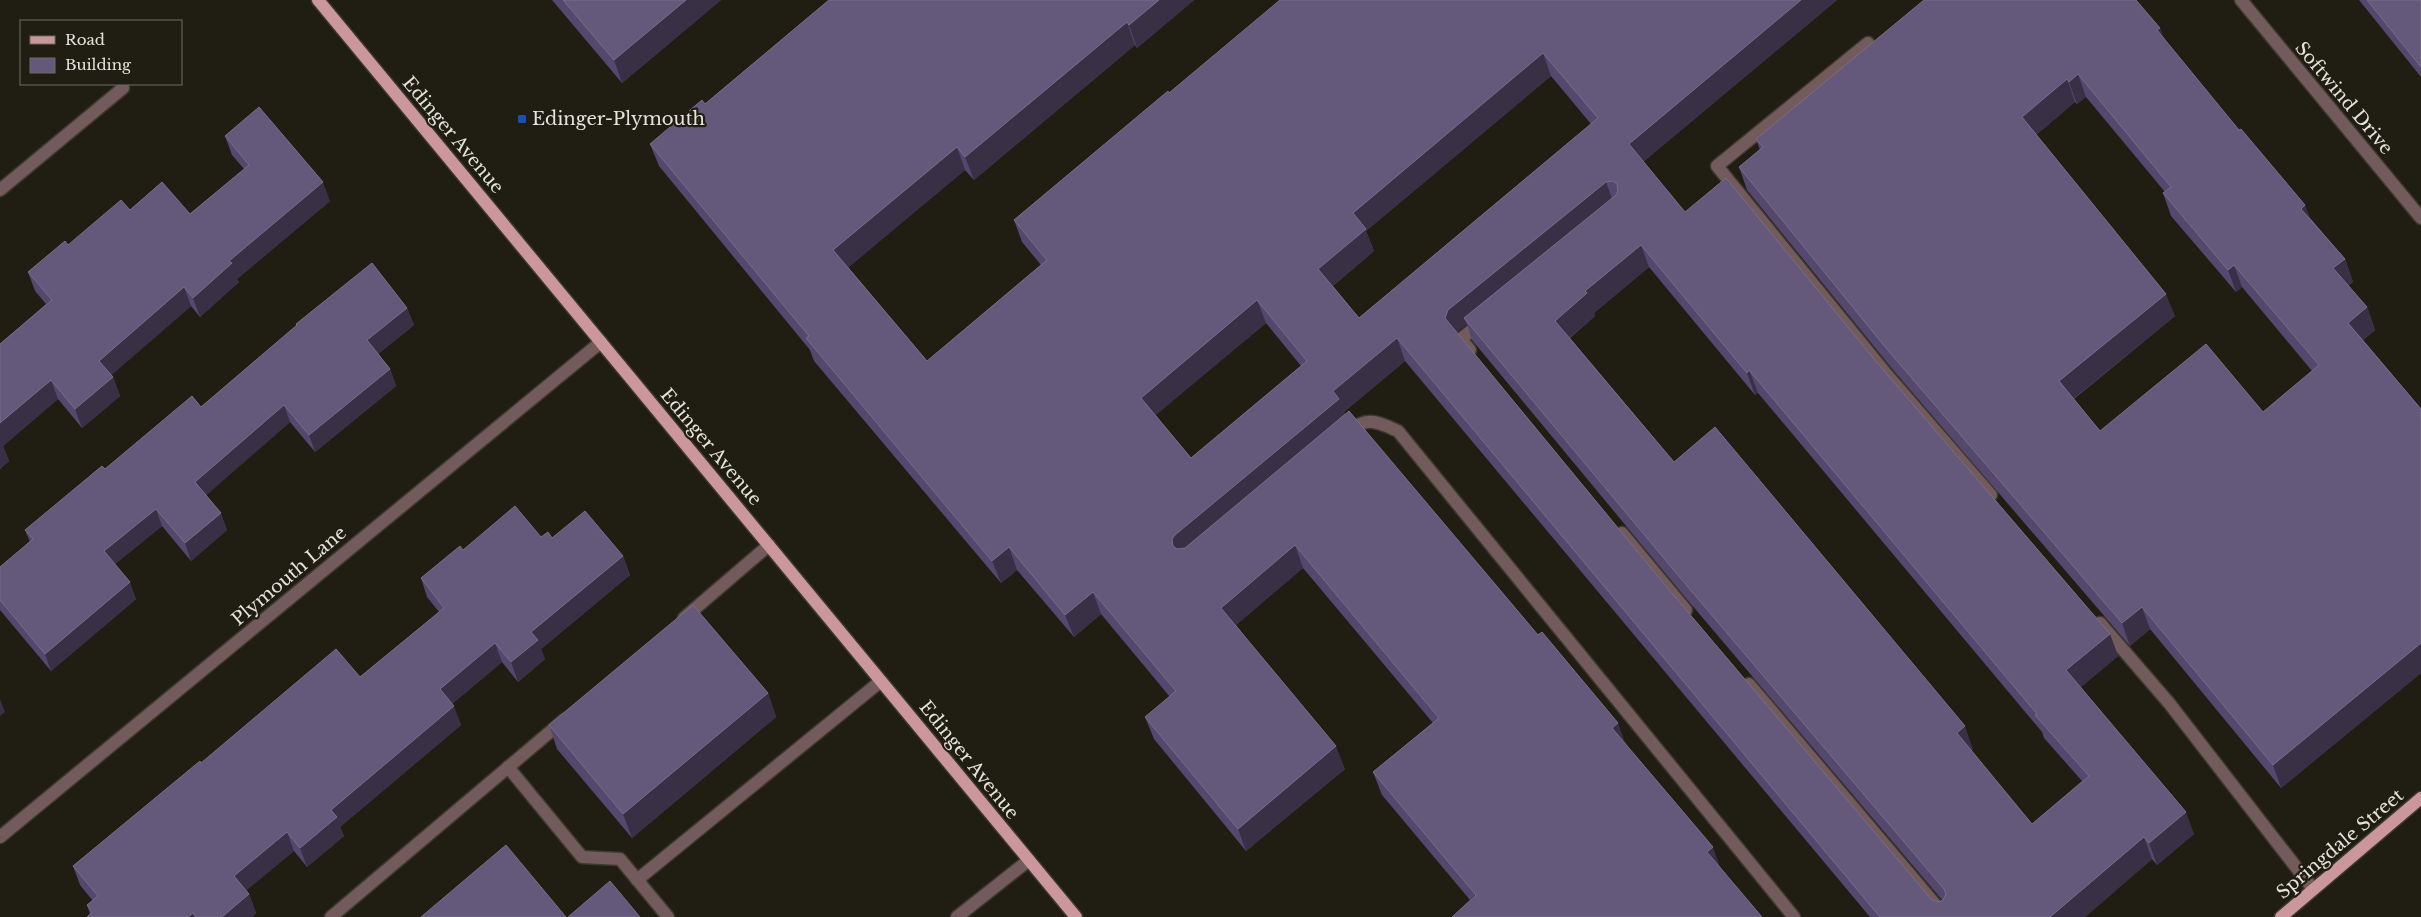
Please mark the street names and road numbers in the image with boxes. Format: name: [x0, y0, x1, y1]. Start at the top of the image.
street label: Softwind Drive: [2290, 37, 2398, 159]
street label: Edinger Avenue: [398, 72, 508, 198]
street label: Edinger Avenue: [656, 384, 766, 510]
street label: Plymouth Lane: [227, 522, 351, 630]
street label: Edinger Avenue: [915, 696, 1023, 824]
street label: Springdale Street: [2272, 784, 2408, 904]

